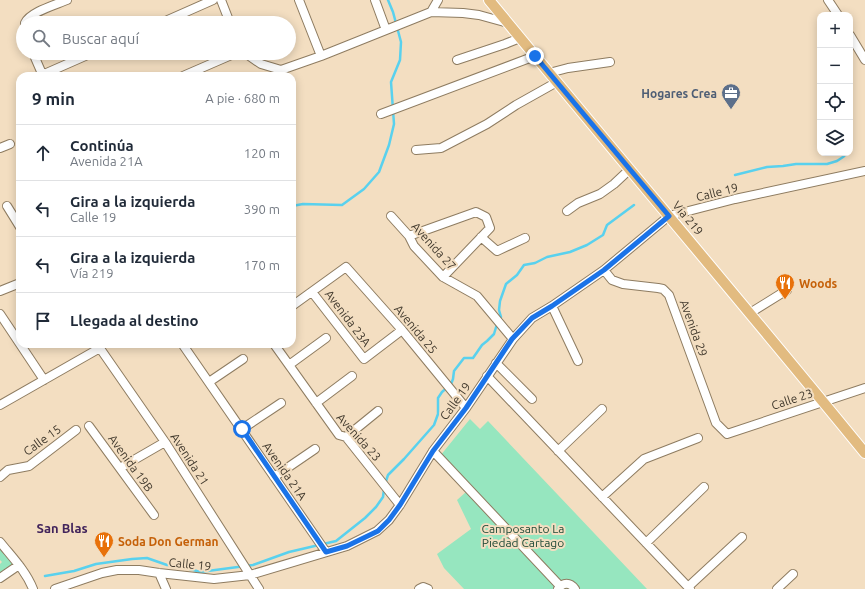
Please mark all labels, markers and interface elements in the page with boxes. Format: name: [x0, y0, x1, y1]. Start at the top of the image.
map controls: [817, 12, 853, 156]
button: +: [817, 12, 853, 48]
search box: [16, 16, 296, 60]
icon: search: [30, 27, 52, 49]
text: Buscar aquí: [62, 30, 139, 47]
route end: [526, 47, 544, 65]
button: −: [817, 48, 853, 84]
office icon: Hogares Crea: [720, 82, 742, 110]
button: locate: [817, 84, 853, 120]
place label: Hogares Crea: [641, 87, 717, 100]
text: 9 min: [32, 89, 75, 108]
text: A pie · 680 m: [205, 91, 280, 105]
button: layers: [817, 120, 853, 156]
text: Continúa: [70, 137, 134, 154]
icon: ahead: [32, 142, 54, 164]
text: 120 m: [244, 146, 280, 160]
text: Avenida 21A: [70, 154, 143, 168]
street label: Calle 19: [695, 181, 739, 203]
text: Gira a la izquierda: [70, 193, 196, 210]
icon: left: [32, 198, 54, 220]
street label: Vía 219: [670, 198, 706, 238]
text: 390 m: [244, 202, 280, 216]
text: Calle 19: [70, 210, 116, 224]
street label: Avenida 27: [409, 220, 459, 272]
text: Gira a la izquierda: [70, 249, 196, 266]
icon: left: [32, 254, 54, 276]
text: 170 m: [244, 258, 280, 272]
text: Vía 219: [70, 266, 114, 280]
restaurant icon: Woods: [774, 272, 796, 300]
place label: Woods: [799, 277, 838, 290]
street label: Avenida 23A: [323, 287, 374, 349]
street label: Avenida 29: [678, 298, 710, 358]
street label: Avenida 25: [392, 302, 440, 356]
icon: arrive: [32, 310, 54, 332]
text: Llegada al destino: [70, 312, 199, 329]
street label: Calle 19: [437, 380, 473, 422]
street label: Calle 23: [770, 386, 814, 412]
street label: Avenida 23: [334, 411, 384, 463]
route start: [233, 420, 251, 438]
street label: Calle 15: [21, 422, 63, 458]
street label: Avenida 21: [168, 431, 212, 487]
street label: Avenida 19B: [106, 432, 156, 494]
street label: Avenida 21A: [260, 440, 310, 502]
district label: San Blas: [36, 521, 88, 535]
park label: Camposanto La Piedad Cartago: [482, 522, 564, 549]
restaurant icon: Soda Don German: [93, 530, 115, 558]
place label: Soda Don German: [118, 535, 218, 548]
street label: Calle 19: [168, 555, 212, 573]

